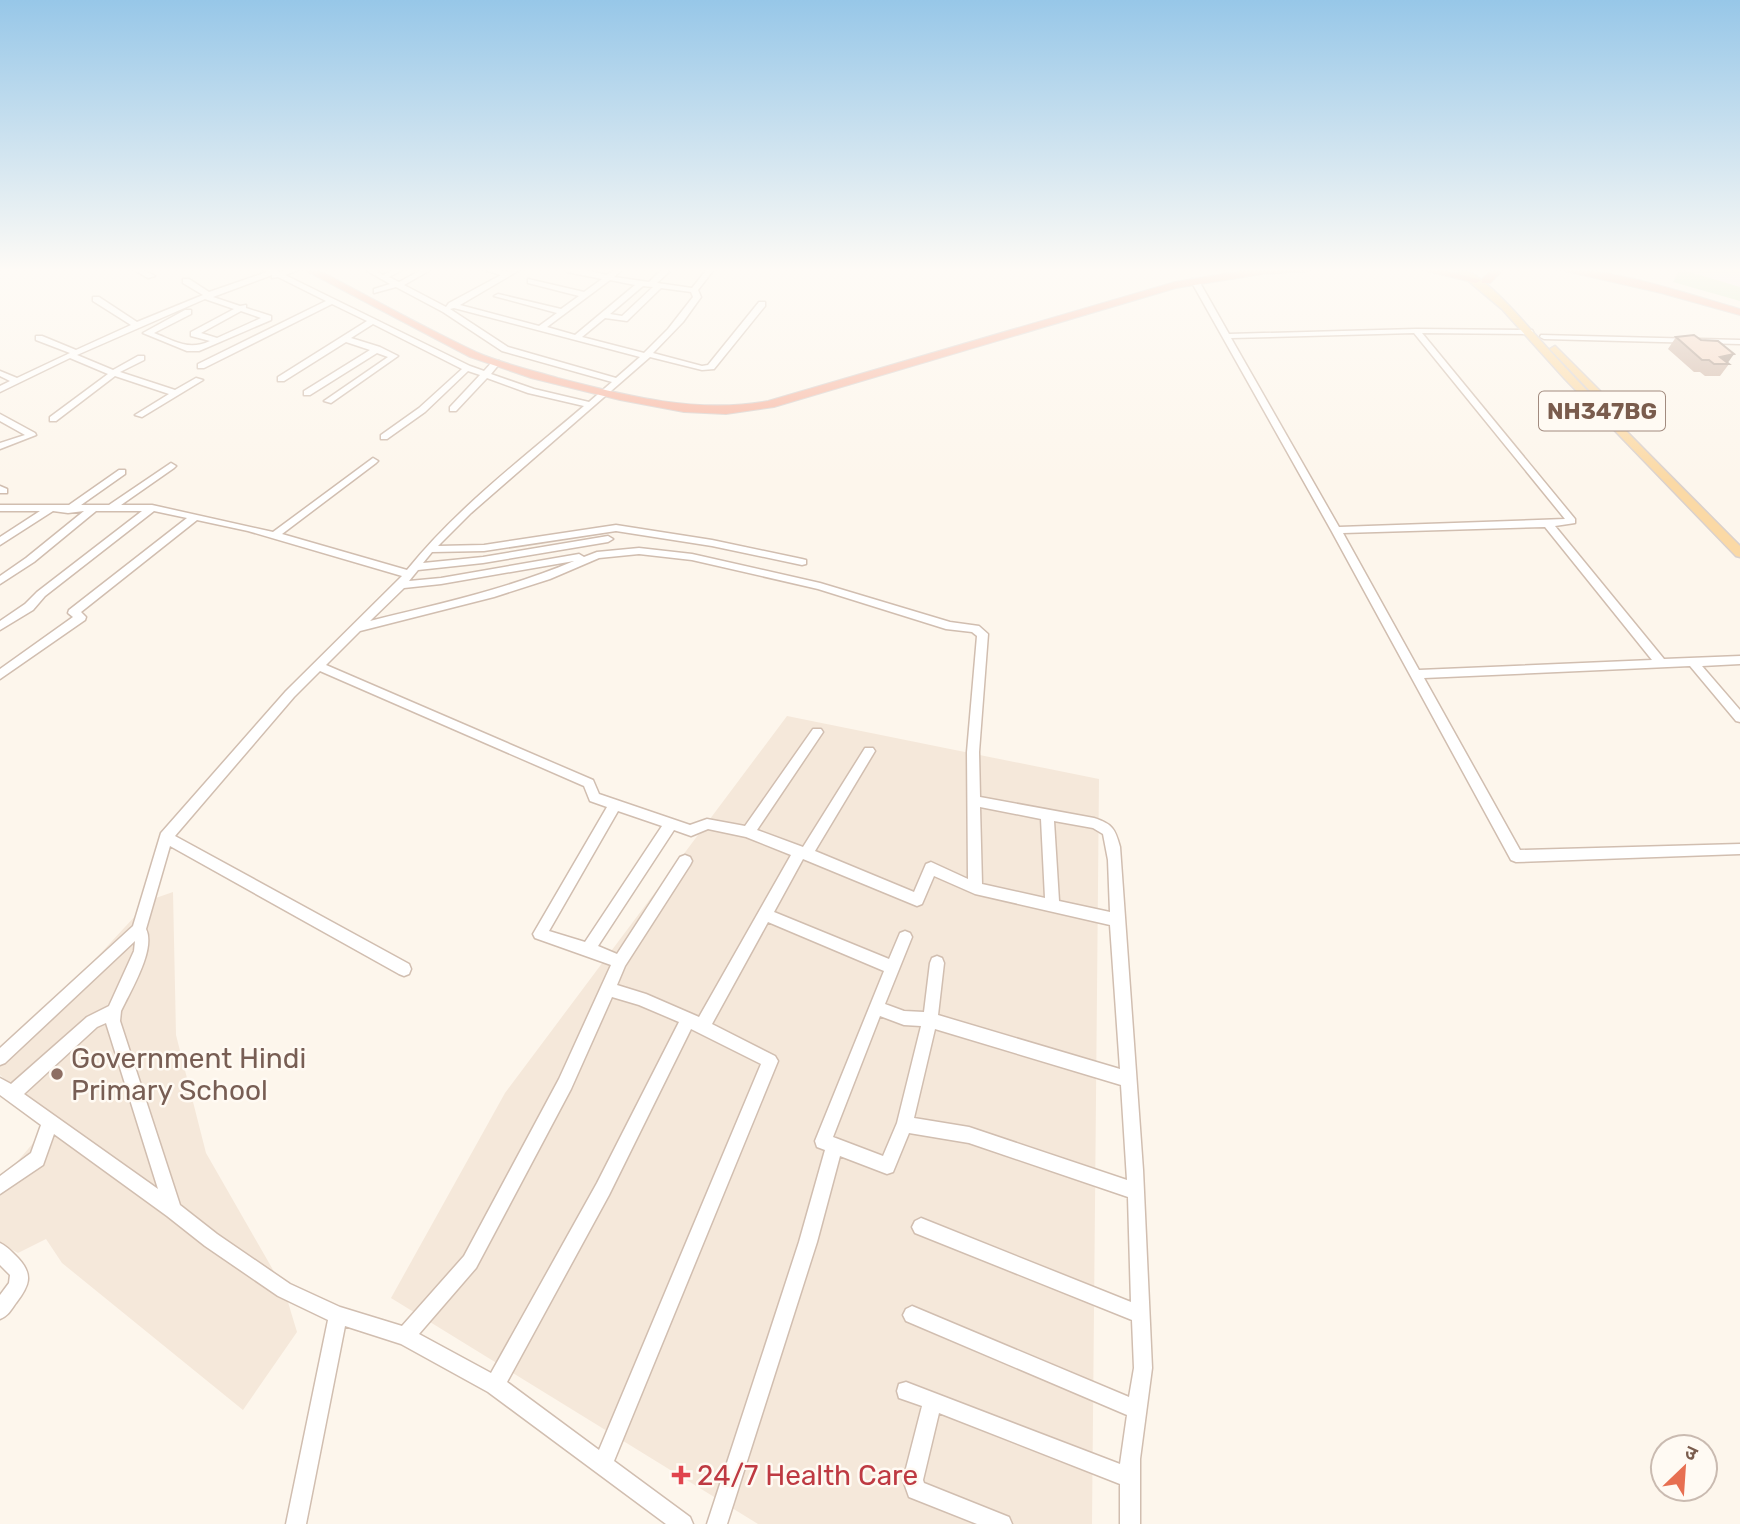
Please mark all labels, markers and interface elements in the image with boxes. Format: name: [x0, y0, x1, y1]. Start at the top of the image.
road number: NH347BG: [1539, 392, 1665, 430]
place label: Government Hindi Primary School: [71, 1042, 306, 1107]
marker: Government Hindi Primary School: [49, 1066, 65, 1082]
north arrow: [1649, 1433, 1719, 1503]
text: उ: [1681, 1440, 1702, 1466]
place label: 24/7 Health Care: [697, 1459, 918, 1492]
marker: 24/7 Health Care: [671, 1465, 691, 1485]

